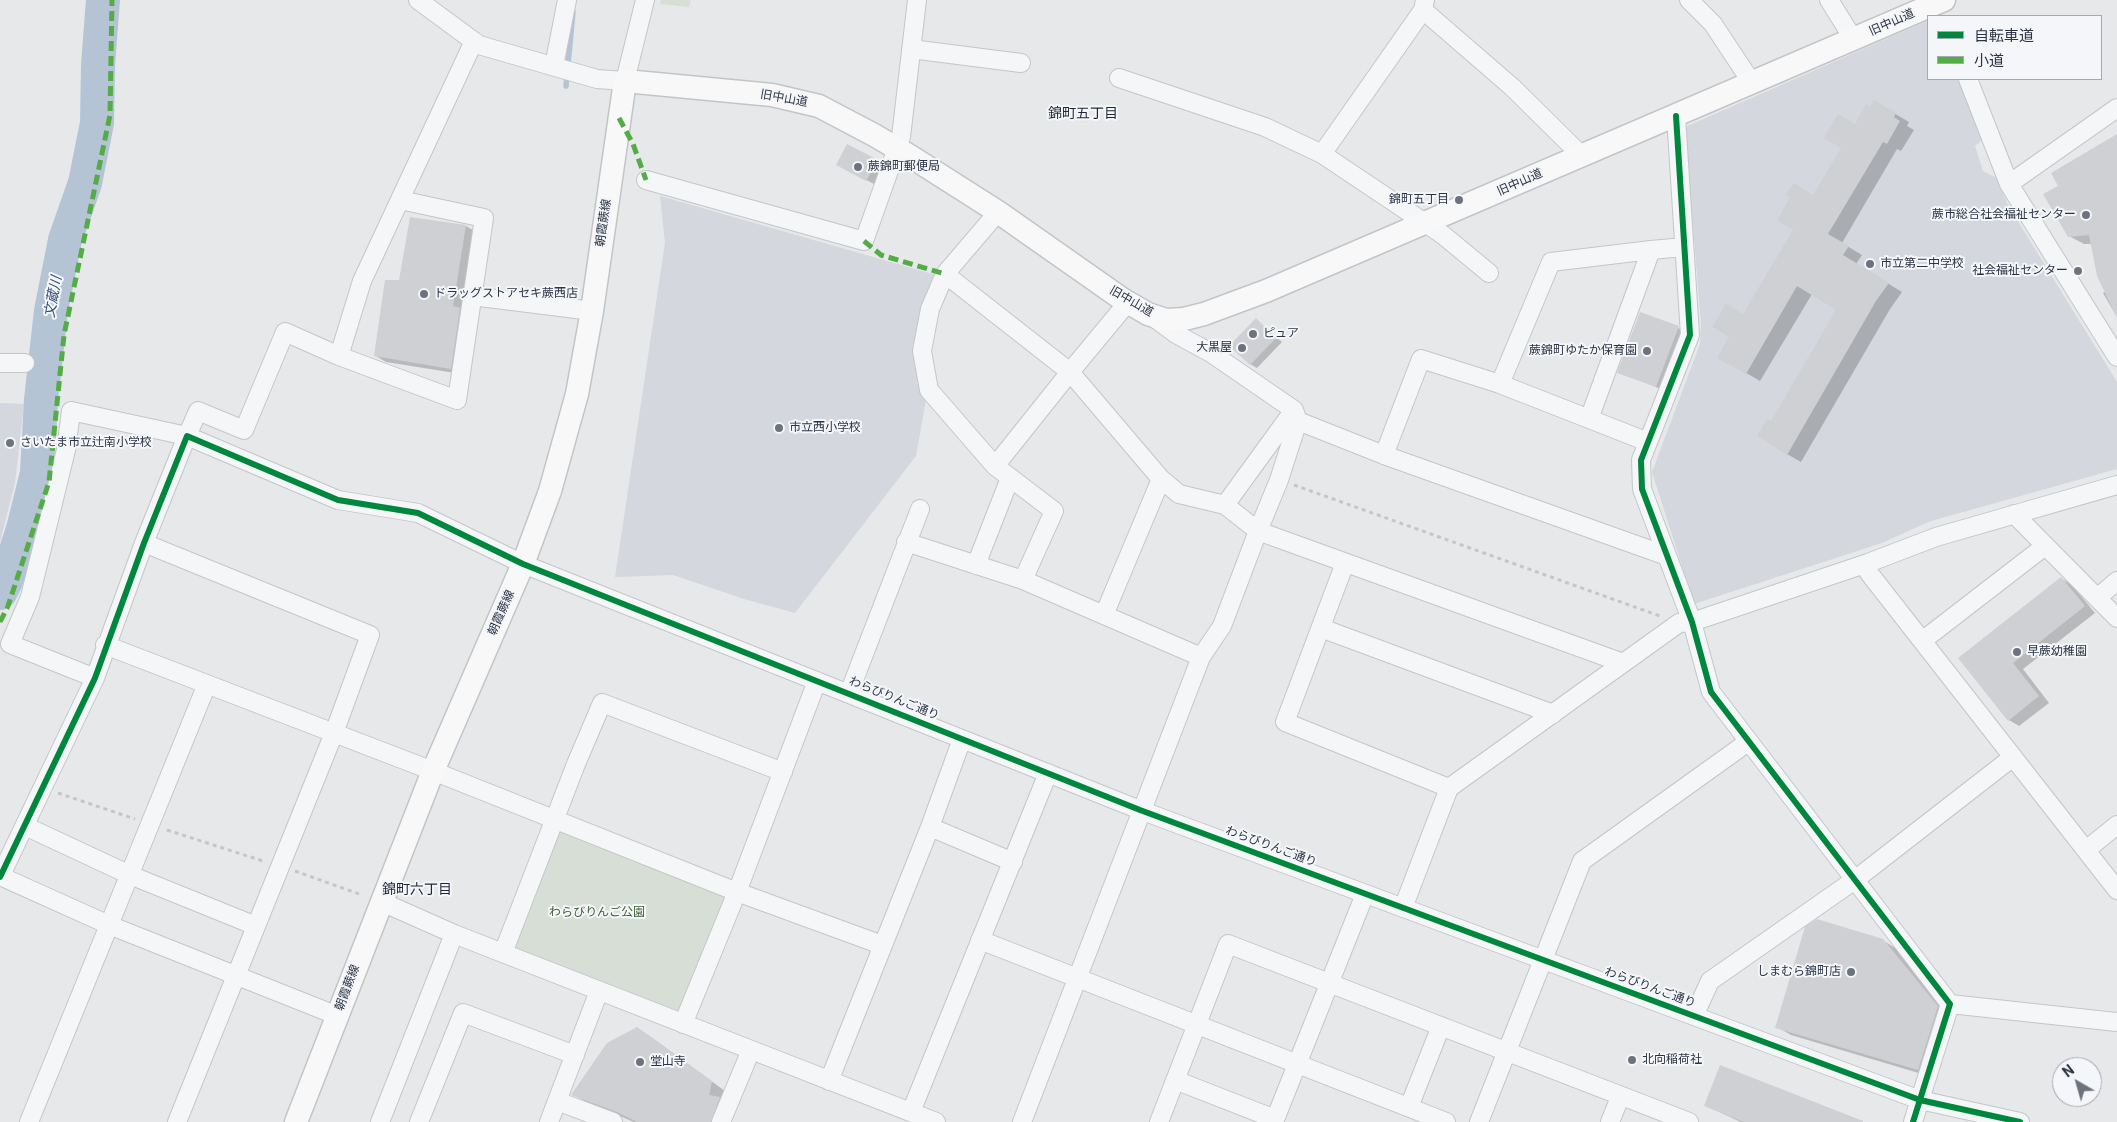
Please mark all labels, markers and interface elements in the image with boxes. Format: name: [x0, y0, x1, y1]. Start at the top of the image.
street label: 旧中山道: [1867, 7, 1917, 39]
legend: [1927, 15, 2102, 80]
text: 自転車道: [1974, 27, 2034, 45]
text: 小道: [1974, 52, 2004, 70]
street label: 旧中山道: [759, 88, 809, 110]
district label: 錦町五丁目: [1048, 106, 1118, 122]
place label: 蕨錦町郵便局: [868, 160, 940, 174]
marker: 蕨錦町郵便局: [852, 161, 864, 173]
street label: 旧中山道: [1495, 167, 1545, 199]
place label: 錦町五丁目: [1389, 193, 1449, 207]
marker: 錦町五丁目: [1453, 194, 1465, 206]
street label: 朝霞蕨線: [594, 198, 614, 248]
place label: 蕨市総合社会福祉センター: [1932, 208, 2076, 222]
marker: 蕨市総合社会福祉センター: [2080, 209, 2092, 221]
place label: 市立第二中学校: [1880, 257, 1964, 271]
marker: 市立第二中学校: [1864, 258, 1876, 270]
place label: 社会福祉センター: [1972, 264, 2068, 278]
marker: 社会福祉センター: [2072, 265, 2084, 277]
water label: 文蔵川: [42, 275, 66, 319]
street label: 旧中山道: [1107, 284, 1155, 320]
place label: ドラッグストアセキ蕨西店: [434, 287, 578, 301]
marker: ドラッグストアセキ蕨西店: [418, 288, 430, 300]
place label: ピュア: [1263, 327, 1299, 341]
marker: ピュア: [1247, 328, 1259, 340]
place label: 大黒屋: [1196, 341, 1232, 355]
marker: 大黒屋: [1236, 342, 1248, 354]
place label: 蕨錦町ゆたか保育園: [1529, 344, 1637, 358]
marker: 蕨錦町ゆたか保育園: [1641, 345, 1653, 357]
place label: 市立西小学校: [789, 421, 861, 435]
marker: 市立西小学校: [773, 422, 785, 434]
place label: さいたま市立辻南小学校: [20, 436, 152, 450]
marker: さいたま市立辻南小学校: [4, 437, 16, 449]
street label: 朝霞蕨線: [486, 588, 518, 638]
place label: 早蕨幼稚園: [2027, 645, 2087, 659]
marker: 早蕨幼稚園: [2011, 646, 2023, 658]
street label: わらびりんご通り: [847, 674, 941, 724]
street label: わらびりんご通り: [1223, 824, 1319, 870]
district label: 錦町六丁目: [382, 882, 452, 898]
park label: わらびりんご公園: [549, 906, 645, 920]
street label: 朝霞蕨線: [333, 963, 363, 1013]
street label: わらびりんご通り: [1602, 965, 1698, 1011]
place label: しまむら錦町店: [1757, 965, 1841, 979]
marker: しまむら錦町店: [1845, 966, 1857, 978]
place label: 北向稲荷社: [1642, 1053, 1702, 1067]
marker: 北向稲荷社: [1626, 1054, 1638, 1066]
place label: 堂山寺: [650, 1055, 686, 1069]
marker: 堂山寺: [634, 1056, 646, 1068]
north arrow: [2052, 1057, 2102, 1107]
text: N: [2060, 1062, 2077, 1080]

